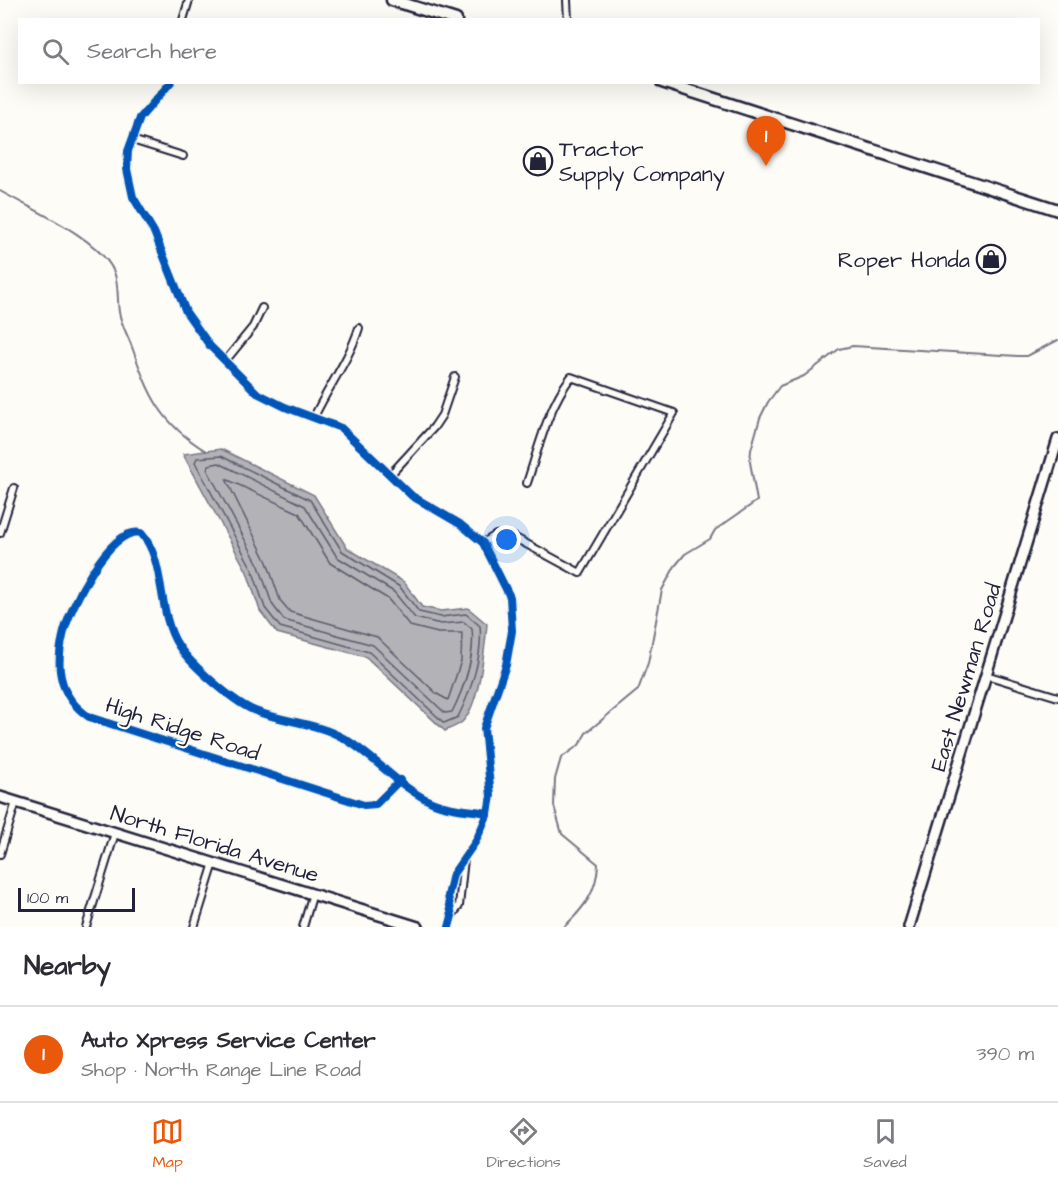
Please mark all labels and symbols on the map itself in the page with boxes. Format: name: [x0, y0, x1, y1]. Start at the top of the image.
pin: 1: [746, 116, 786, 166]
place label: Tractor Supply Company: [559, 134, 725, 191]
shop icon: Tractor Supply Company: [522, 145, 554, 177]
shop icon: Roper Honda: [975, 243, 1007, 275]
place label: Roper Honda: [838, 245, 970, 276]
your location: [492, 525, 521, 554]
street label: East Newman Road: [923, 580, 1010, 775]
street label: High Ridge Road: [101, 690, 264, 770]
street label: North Florida Avenue: [107, 798, 323, 891]
scale bar: [18, 885, 135, 912]

